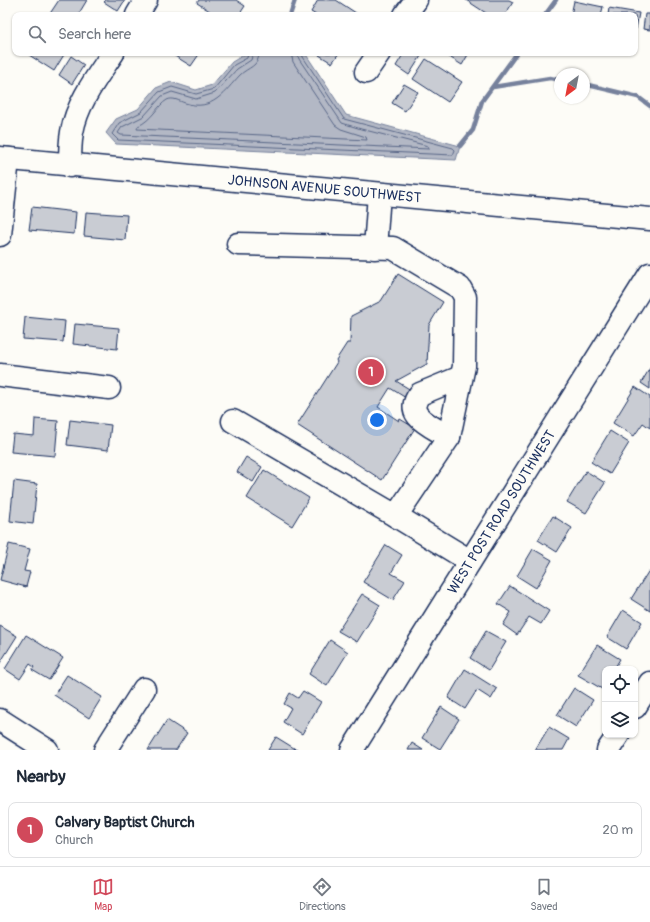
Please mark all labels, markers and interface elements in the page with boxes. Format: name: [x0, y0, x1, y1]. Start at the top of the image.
search box: [12, 12, 638, 56]
icon: search: [26, 23, 48, 45]
text: Search here: [58, 25, 131, 44]
north arrow: [554, 68, 590, 104]
street label: JOHNSON AVENUE SOUTHWEST: [227, 171, 422, 206]
pin: 1: [358, 357, 384, 387]
your location: [367, 410, 387, 430]
street label: WEST POST ROAD SOUTHWEST: [443, 427, 559, 597]
map controls: [602, 666, 638, 738]
button: locate: [602, 666, 638, 702]
button: layers: [602, 702, 638, 738]
text: Nearby: [16, 766, 65, 787]
text: Calvary Baptist Church: [55, 813, 195, 832]
text: 1: [27, 822, 33, 838]
text: 20 m: [602, 822, 633, 838]
text: Church: [55, 832, 93, 848]
tab: Map: [92, 876, 114, 913]
tab: Directions: [299, 876, 346, 913]
tab: Saved: [530, 876, 558, 913]

